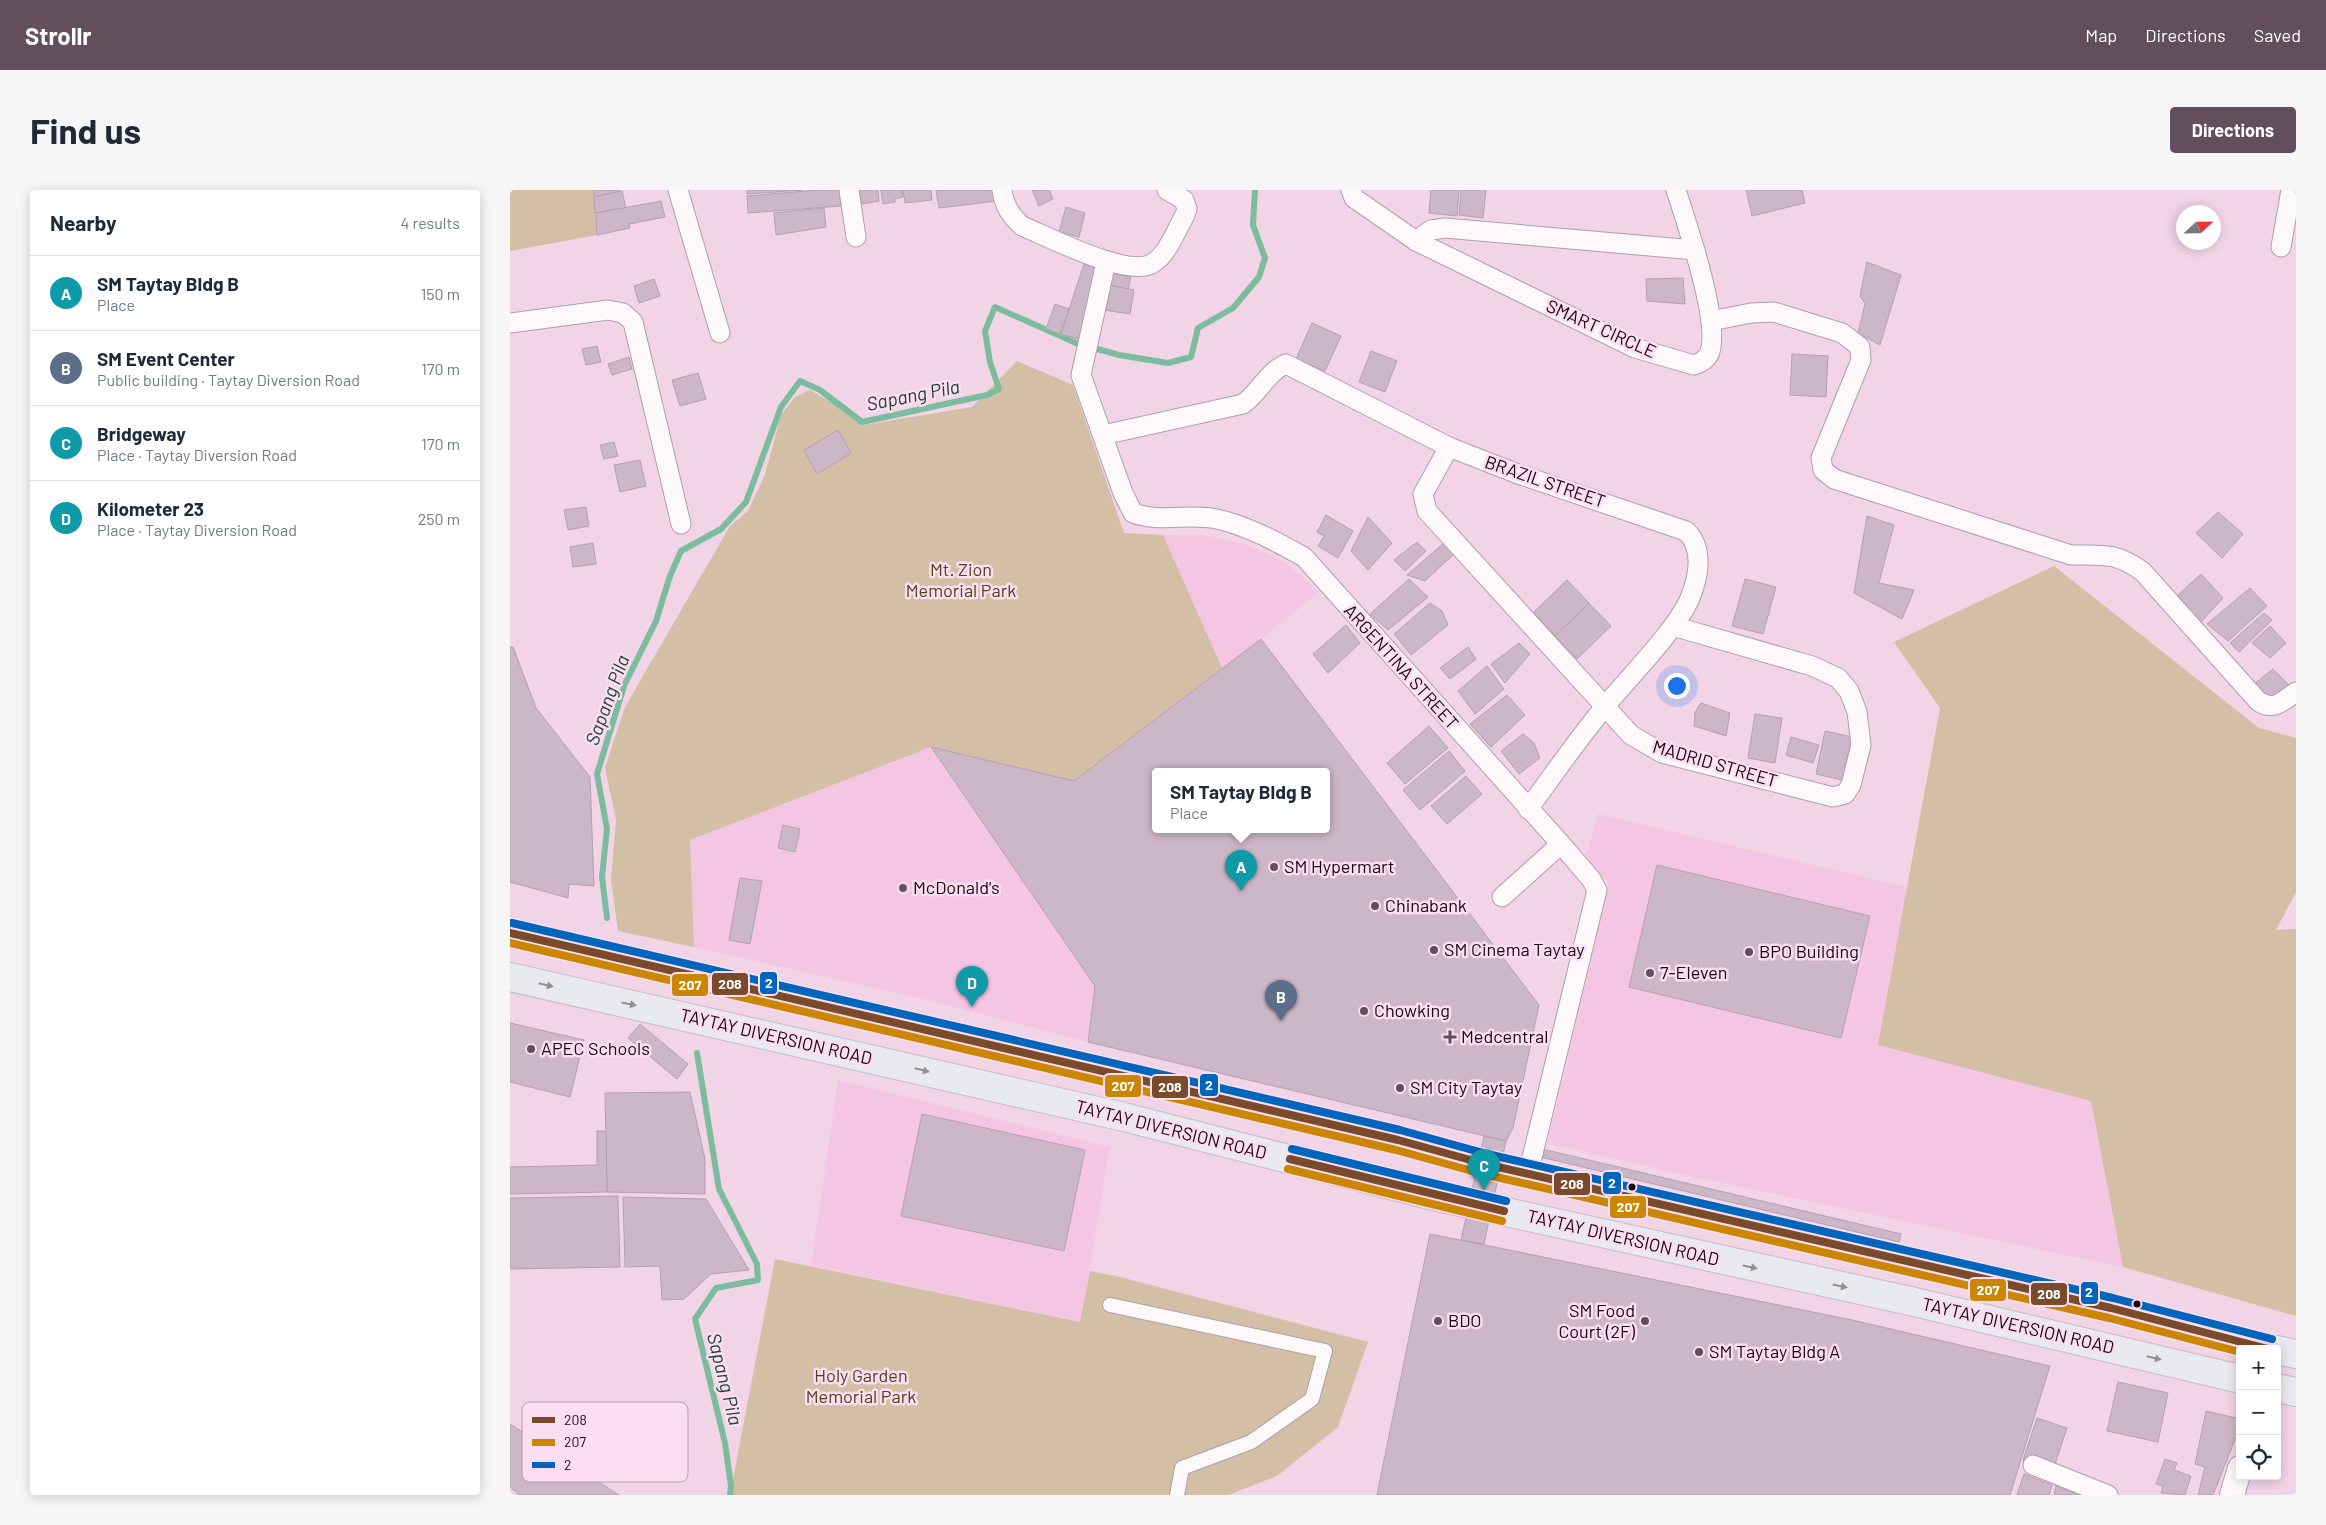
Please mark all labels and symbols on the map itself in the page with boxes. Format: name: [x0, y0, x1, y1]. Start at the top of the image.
north arrow: [2176, 205, 2221, 250]
street label: SMART CIRCLE: [1543, 294, 1660, 362]
water label: Sapang Pila: [864, 374, 961, 415]
street label: BRAZIL STREET: [1482, 450, 1609, 512]
park label: Mt. Zion Memorial Park: [906, 558, 1016, 601]
street label: ARGENTINA STREET: [1340, 599, 1464, 734]
water label: Sapang Pila: [580, 652, 633, 748]
your location: [1664, 673, 1690, 699]
street label: MADRID STREET: [1650, 735, 1780, 791]
pin: A: [1225, 850, 1257, 891]
place label: SM Hypermart: [1284, 855, 1394, 877]
marker: SM Hypermart: [1268, 861, 1280, 873]
place label: McDonald's: [913, 876, 1000, 898]
marker: McDonald's: [897, 882, 909, 894]
place label: Chinabank: [1385, 894, 1467, 916]
marker: Chinabank: [1369, 900, 1381, 912]
place label: SM Cinema Taytay: [1444, 938, 1585, 960]
place label: BPO Building: [1759, 940, 1859, 962]
marker: SM Cinema Taytay: [1428, 944, 1440, 956]
marker: BPO Building: [1743, 946, 1755, 958]
place label: 7-Eleven: [1660, 961, 1728, 983]
pin: D: [956, 966, 988, 1007]
marker: 7-Eleven: [1644, 967, 1656, 979]
line badge: 2: [759, 971, 778, 995]
line badge: 208: [711, 972, 749, 996]
line badge: 207: [671, 973, 709, 997]
text: 2: [765, 974, 773, 991]
text: 208: [718, 975, 742, 992]
text: 207: [679, 976, 701, 993]
pin: B: [1265, 980, 1297, 1021]
one-way arrow: [538, 981, 553, 989]
place label: Chowking: [1374, 999, 1450, 1021]
one-way arrow: [621, 1000, 636, 1008]
street label: TAYTAY DIVERSION ROAD: [678, 1003, 874, 1069]
marker: Chowking: [1358, 1005, 1370, 1017]
place label: Medcentral: [1461, 1025, 1548, 1047]
marker: Medcentral: [1443, 1030, 1457, 1044]
place label: APEC Schools: [541, 1037, 650, 1059]
marker: APEC Schools: [525, 1043, 537, 1055]
one-way arrow: [914, 1066, 930, 1074]
line badge: 2: [1199, 1073, 1219, 1097]
line badge: 207: [1104, 1074, 1142, 1098]
line badge: 208: [1151, 1075, 1189, 1099]
text: 2: [1205, 1076, 1213, 1093]
place label: SM City Taytay: [1410, 1076, 1522, 1098]
text: 207: [1112, 1077, 1134, 1094]
text: 208: [1158, 1078, 1182, 1095]
marker: SM City Taytay: [1394, 1082, 1406, 1094]
street label: TAYTAY DIVERSION ROAD: [1073, 1095, 1269, 1163]
pin: C: [1468, 1149, 1500, 1190]
line badge: 2: [1602, 1171, 1622, 1195]
line badge: 208: [1553, 1172, 1591, 1196]
text: 2: [1608, 1174, 1616, 1191]
text: 208: [1560, 1175, 1584, 1192]
unlabelled marker: [1627, 1182, 1637, 1192]
line badge: 207: [1609, 1195, 1647, 1219]
text: 207: [1617, 1198, 1639, 1215]
street label: TAYTAY DIVERSION ROAD: [1525, 1204, 1721, 1270]
one-way arrow: [1743, 1263, 1758, 1271]
line badge: 207: [1969, 1278, 2007, 1302]
text: 207: [1977, 1281, 1999, 1298]
line badge: 2: [2080, 1281, 2099, 1305]
one-way arrow: [1832, 1282, 1847, 1290]
line badge: 208: [2030, 1282, 2068, 1306]
text: 2: [2085, 1283, 2093, 1300]
text: 208: [2037, 1285, 2061, 1302]
street label: TAYTAY DIVERSION ROAD: [1920, 1292, 2116, 1358]
place label: SM Food Court (2F): [1558, 1299, 1635, 1342]
unlabelled marker: [2132, 1299, 2142, 1309]
place label: BDO: [1448, 1309, 1482, 1331]
marker: BDO: [1432, 1315, 1444, 1327]
marker: SM Food Court (2F): [1639, 1315, 1651, 1327]
water label: Sapang Pila: [703, 1330, 748, 1427]
place label: SM Taytay Bldg A: [1709, 1340, 1840, 1362]
marker: SM Taytay Bldg A: [1693, 1346, 1705, 1358]
one-way arrow: [2147, 1354, 2162, 1362]
park label: Holy Garden Memorial Park: [806, 1364, 916, 1407]
legend: [522, 1402, 688, 1482]
text: 208: [564, 1411, 587, 1428]
text: 207: [564, 1433, 586, 1450]
text: 2: [564, 1456, 572, 1473]

